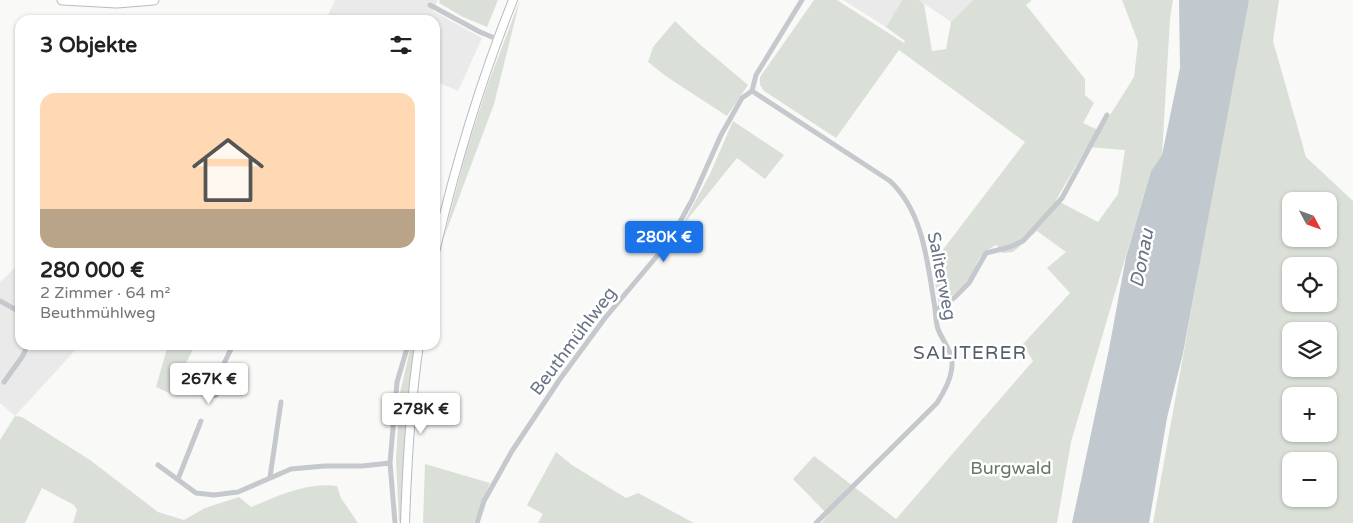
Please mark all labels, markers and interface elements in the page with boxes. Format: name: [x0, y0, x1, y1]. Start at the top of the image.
icon: filters: [387, 31, 415, 59]
text: 3 Objekte: [40, 33, 137, 58]
icon: home: [183, 125, 273, 215]
north arrow: [1282, 192, 1338, 248]
map controls: [1282, 192, 1337, 507]
pin: 280K €: [623, 220, 705, 263]
water label: Donau: [1126, 226, 1159, 289]
text: 280K €: [636, 227, 692, 247]
street label: Saliterweg: [923, 230, 961, 322]
button: locate: [1282, 257, 1337, 312]
text: 280 000 €: [40, 258, 144, 283]
text: 2 Zimmer · 64 m²: [40, 283, 170, 303]
street label: Beuthmühlweg: [525, 283, 621, 399]
text: Beuthmühlweg: [40, 303, 155, 323]
button: layers: [1282, 322, 1337, 377]
district label: SALITERER: [913, 342, 1027, 364]
pin: 267K €: [168, 362, 250, 405]
text: 267K €: [181, 369, 237, 389]
button: +: [1282, 387, 1337, 442]
pin: 278K €: [380, 392, 462, 435]
text: 278K €: [393, 399, 449, 419]
button: −: [1282, 452, 1337, 507]
park label: Burgwald: [970, 457, 1052, 479]

